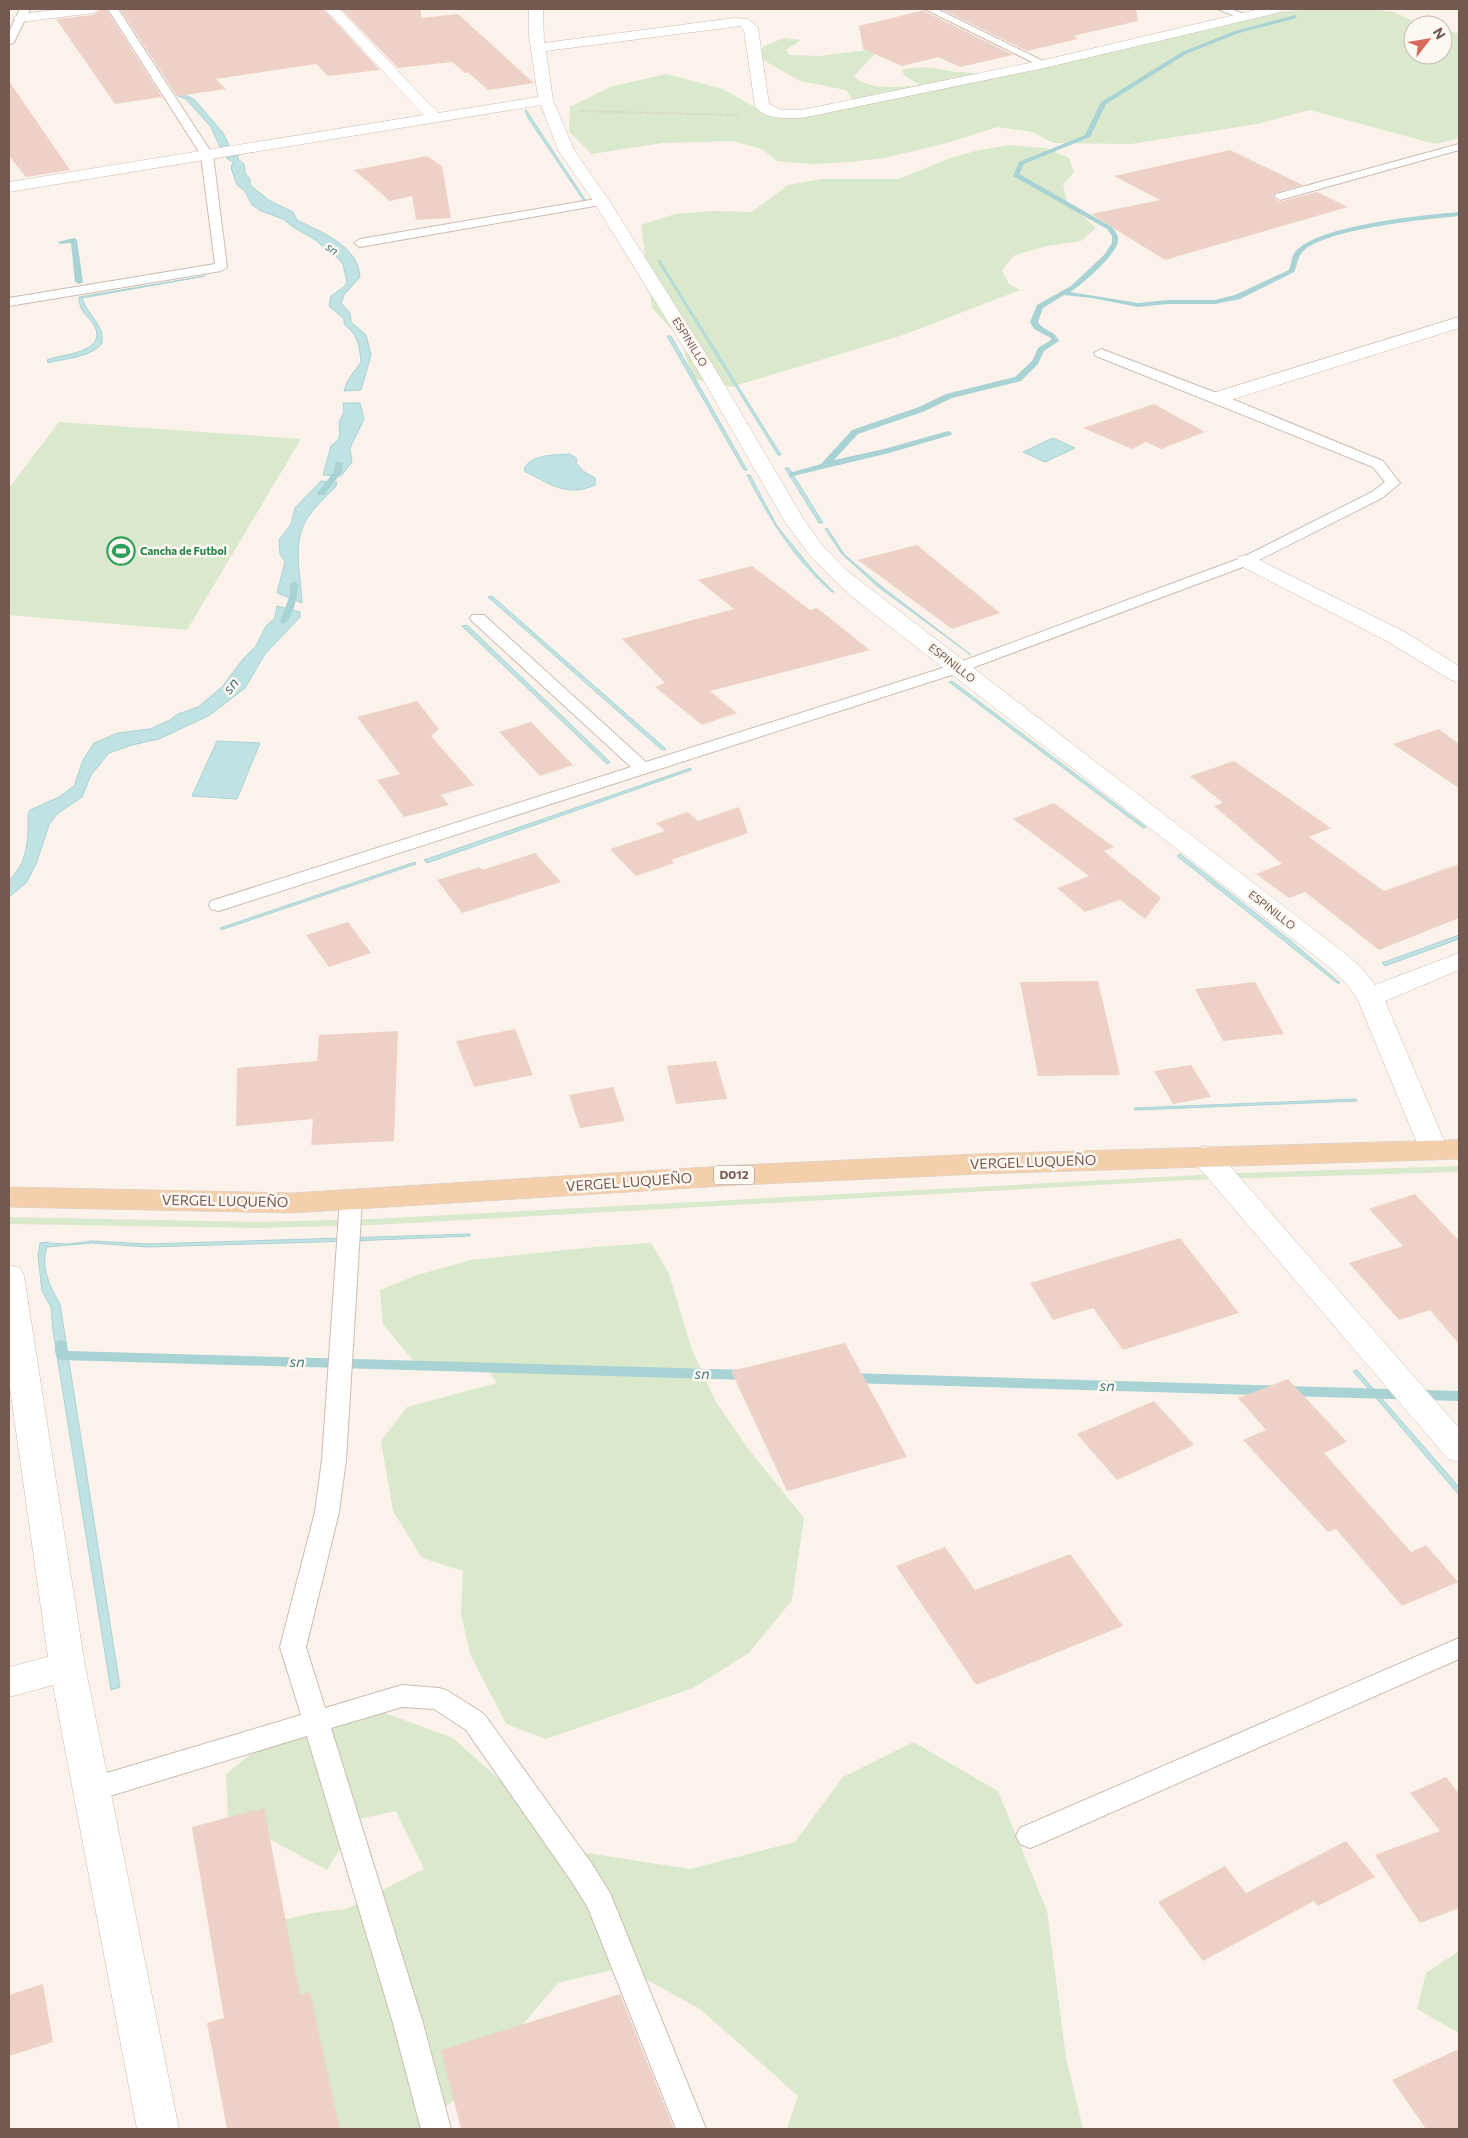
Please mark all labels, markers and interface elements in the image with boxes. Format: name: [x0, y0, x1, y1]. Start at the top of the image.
north arrow: [1403, 15, 1453, 65]
text: N: [1430, 24, 1450, 42]
water label: sn: [324, 239, 342, 258]
street label: ESPINILLO: [670, 315, 711, 369]
sports icon: Cancha de Futbol: [106, 536, 136, 566]
place label: Cancha de Futbol: [140, 544, 227, 557]
street label: ESPINILLO: [926, 640, 978, 685]
water label: sn: [218, 674, 242, 697]
street label: ESPINILLO: [1246, 887, 1298, 932]
street label: VERGEL LUQUEÑO: [970, 1151, 1096, 1172]
road number: D012: [714, 1166, 754, 1184]
street label: VERGEL LUQUEÑO: [565, 1169, 693, 1194]
street label: VERGEL LUQUEÑO: [162, 1191, 288, 1210]
water label: sn: [289, 1352, 305, 1370]
water label: sn: [694, 1364, 710, 1382]
water label: sn: [1099, 1376, 1115, 1394]

